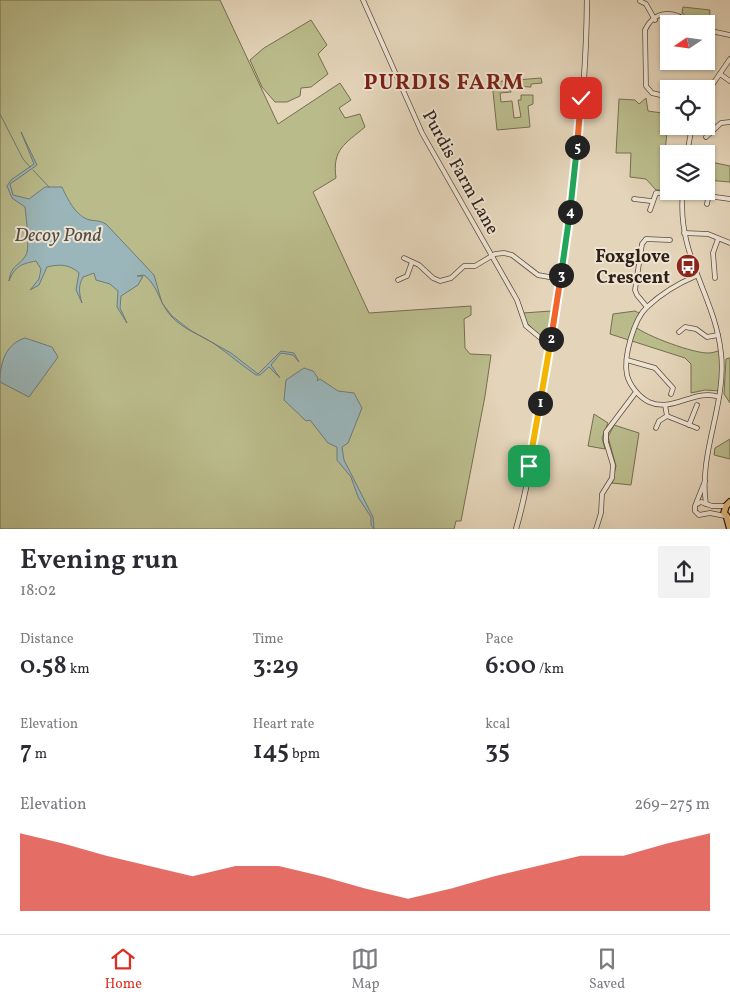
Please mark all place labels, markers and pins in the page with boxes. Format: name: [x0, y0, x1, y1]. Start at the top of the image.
pin: [560, 77, 602, 119]
pin: 5: [564, 134, 590, 160]
pin: 4: [558, 200, 582, 224]
place label: Foxglove Crescent: [595, 245, 670, 291]
bus stop icon: Foxglove Crescent: [675, 253, 701, 279]
pin: 3: [548, 262, 574, 288]
pin: 2: [538, 326, 564, 352]
pin: 1: [528, 390, 552, 416]
pin: [508, 445, 550, 487]

